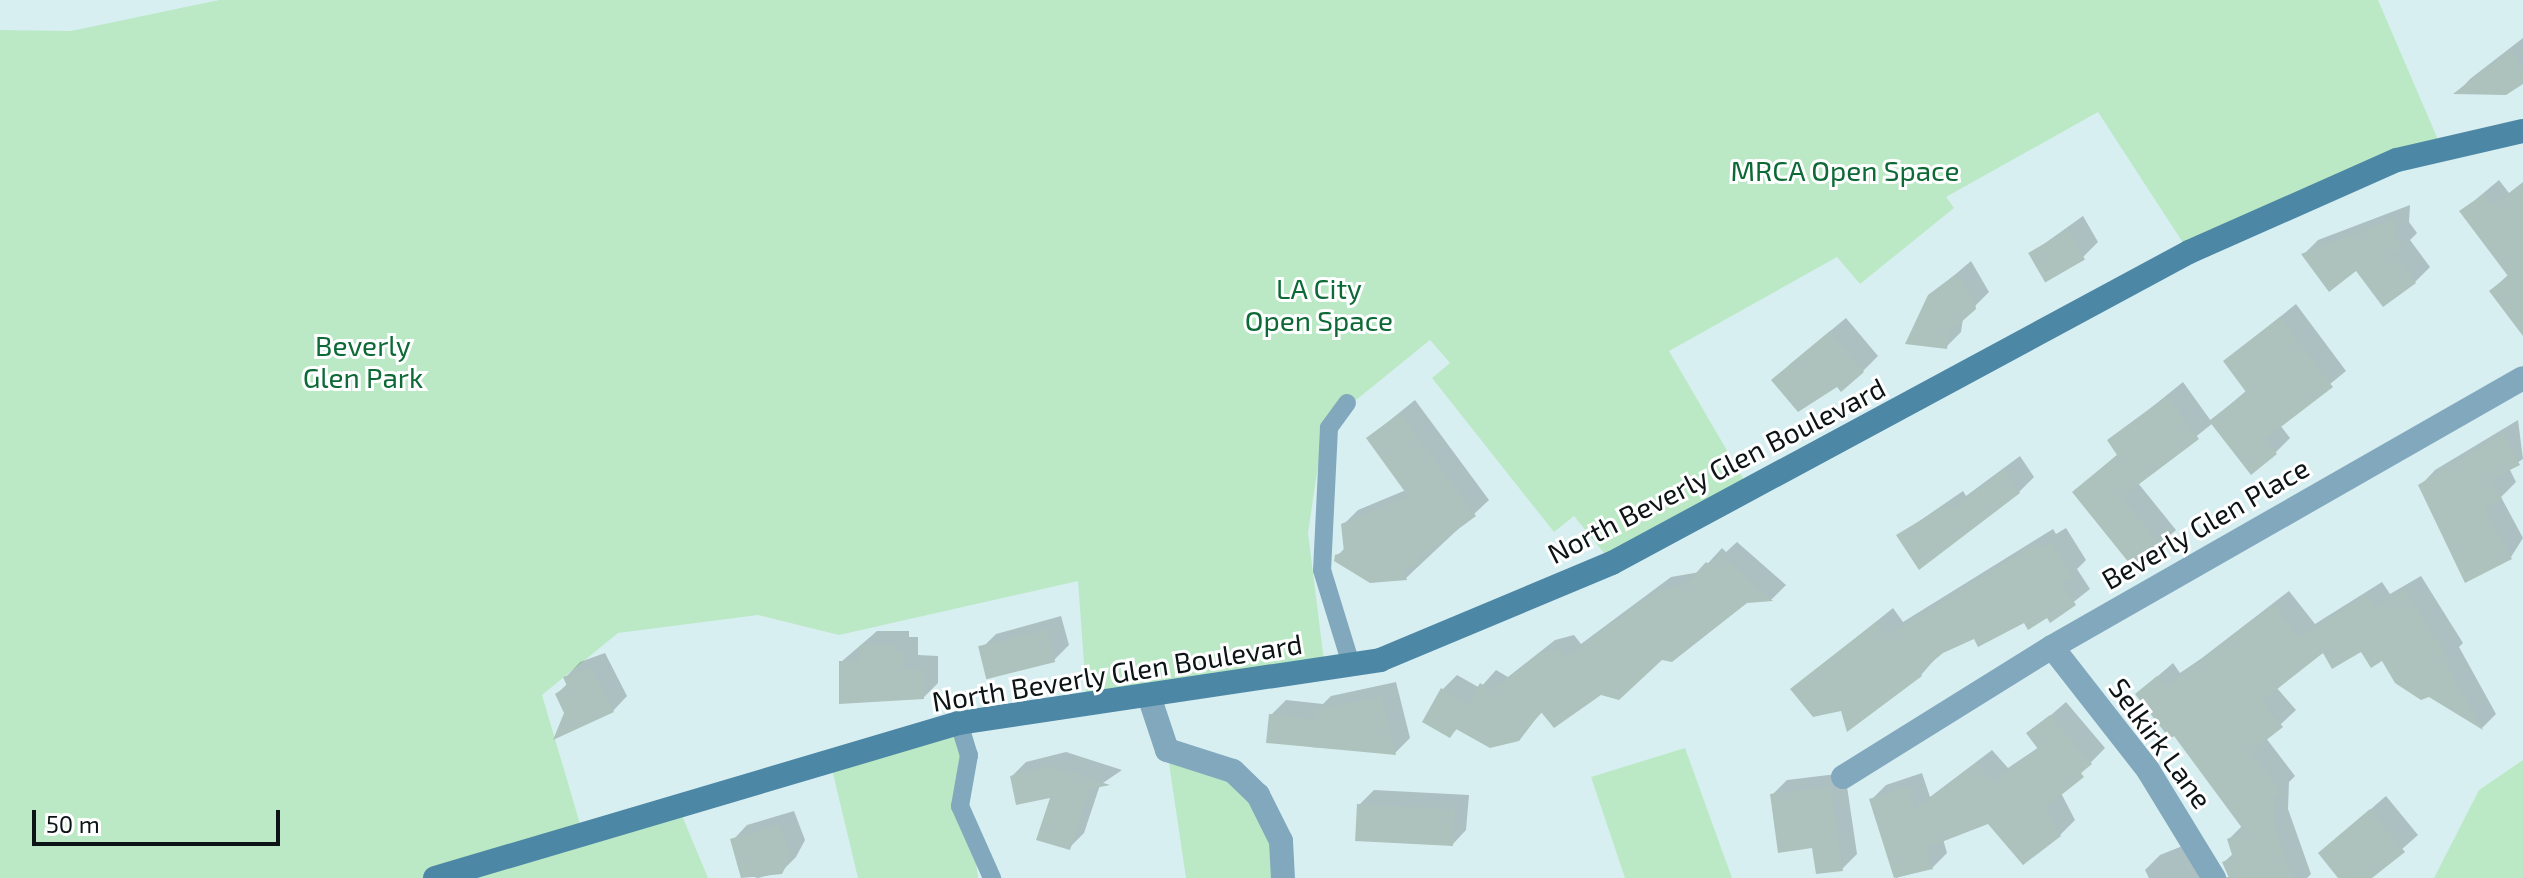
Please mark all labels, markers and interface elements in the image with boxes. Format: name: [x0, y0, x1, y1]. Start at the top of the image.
park label: MRCA Open Space: [1730, 153, 1960, 187]
park label: LA City Open Space: [1245, 271, 1393, 337]
park label: Beverly Glen Park: [303, 328, 423, 394]
street label: North Beverly Glen Boulevard: [1541, 370, 1891, 570]
street label: Beverly Glen Place: [2095, 450, 2315, 596]
street label: North Beverly Glen Boulevard: [929, 626, 1305, 718]
street label: Selkirk Lane: [2102, 671, 2220, 815]
scale bar: [36, 794, 284, 844]
text: 50 m: [46, 809, 100, 838]

